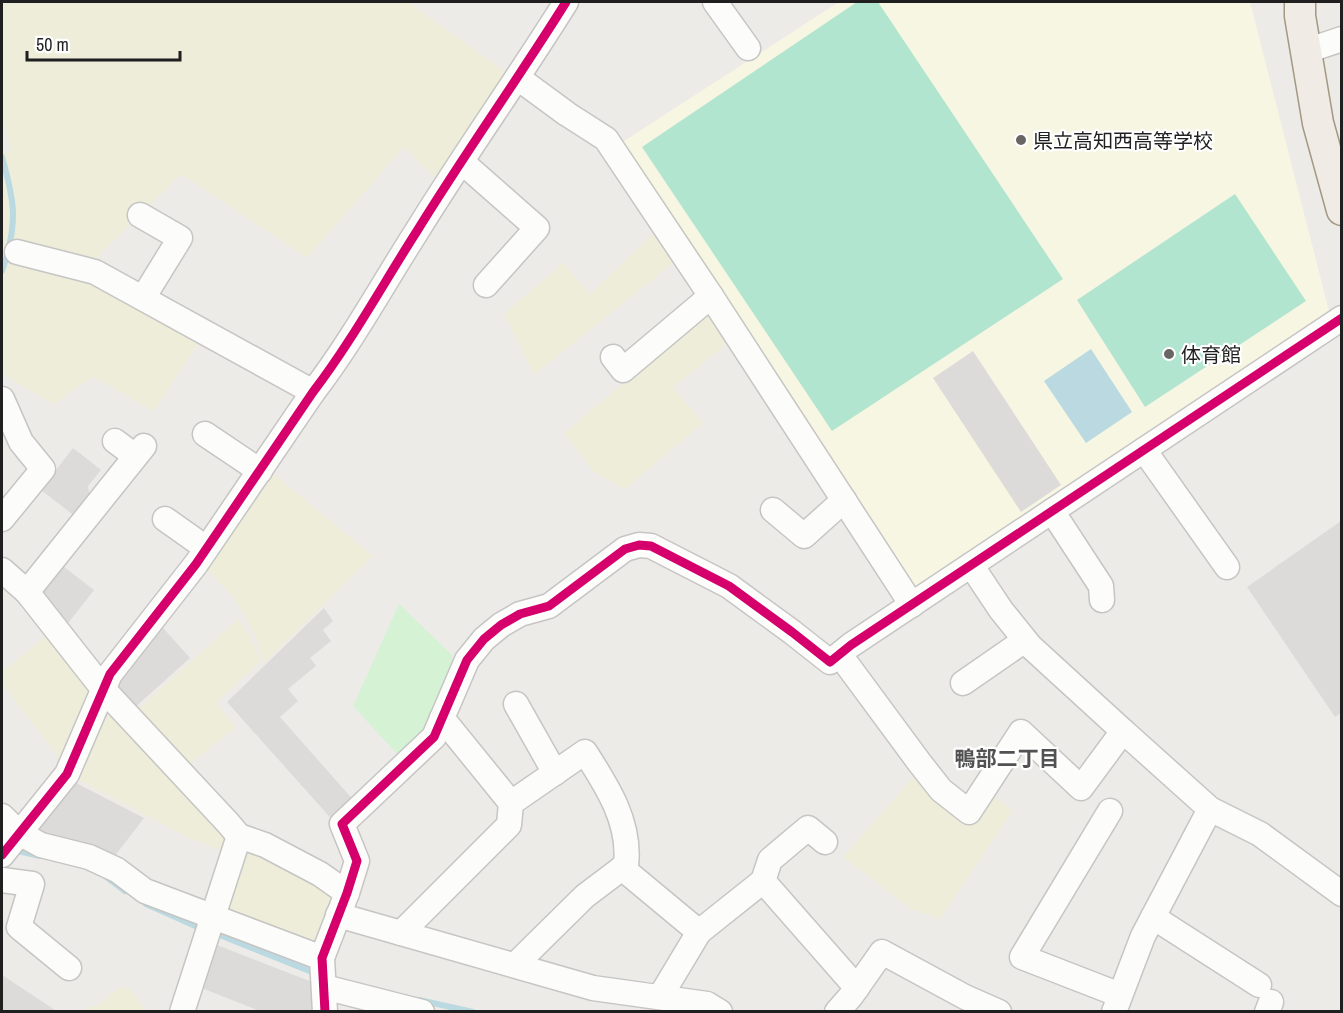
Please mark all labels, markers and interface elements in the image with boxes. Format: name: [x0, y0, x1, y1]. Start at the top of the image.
scale bar: [27, 24, 180, 62]
text: 50 m: [36, 32, 69, 57]
place label: 県立高知西高等学校: [1033, 127, 1213, 154]
marker: 県立高知西高等学校: [1014, 133, 1028, 147]
place label: 体育館: [1181, 341, 1241, 368]
marker: 体育館: [1162, 347, 1176, 361]
district label: 鴨部二丁目: [955, 744, 1060, 773]

